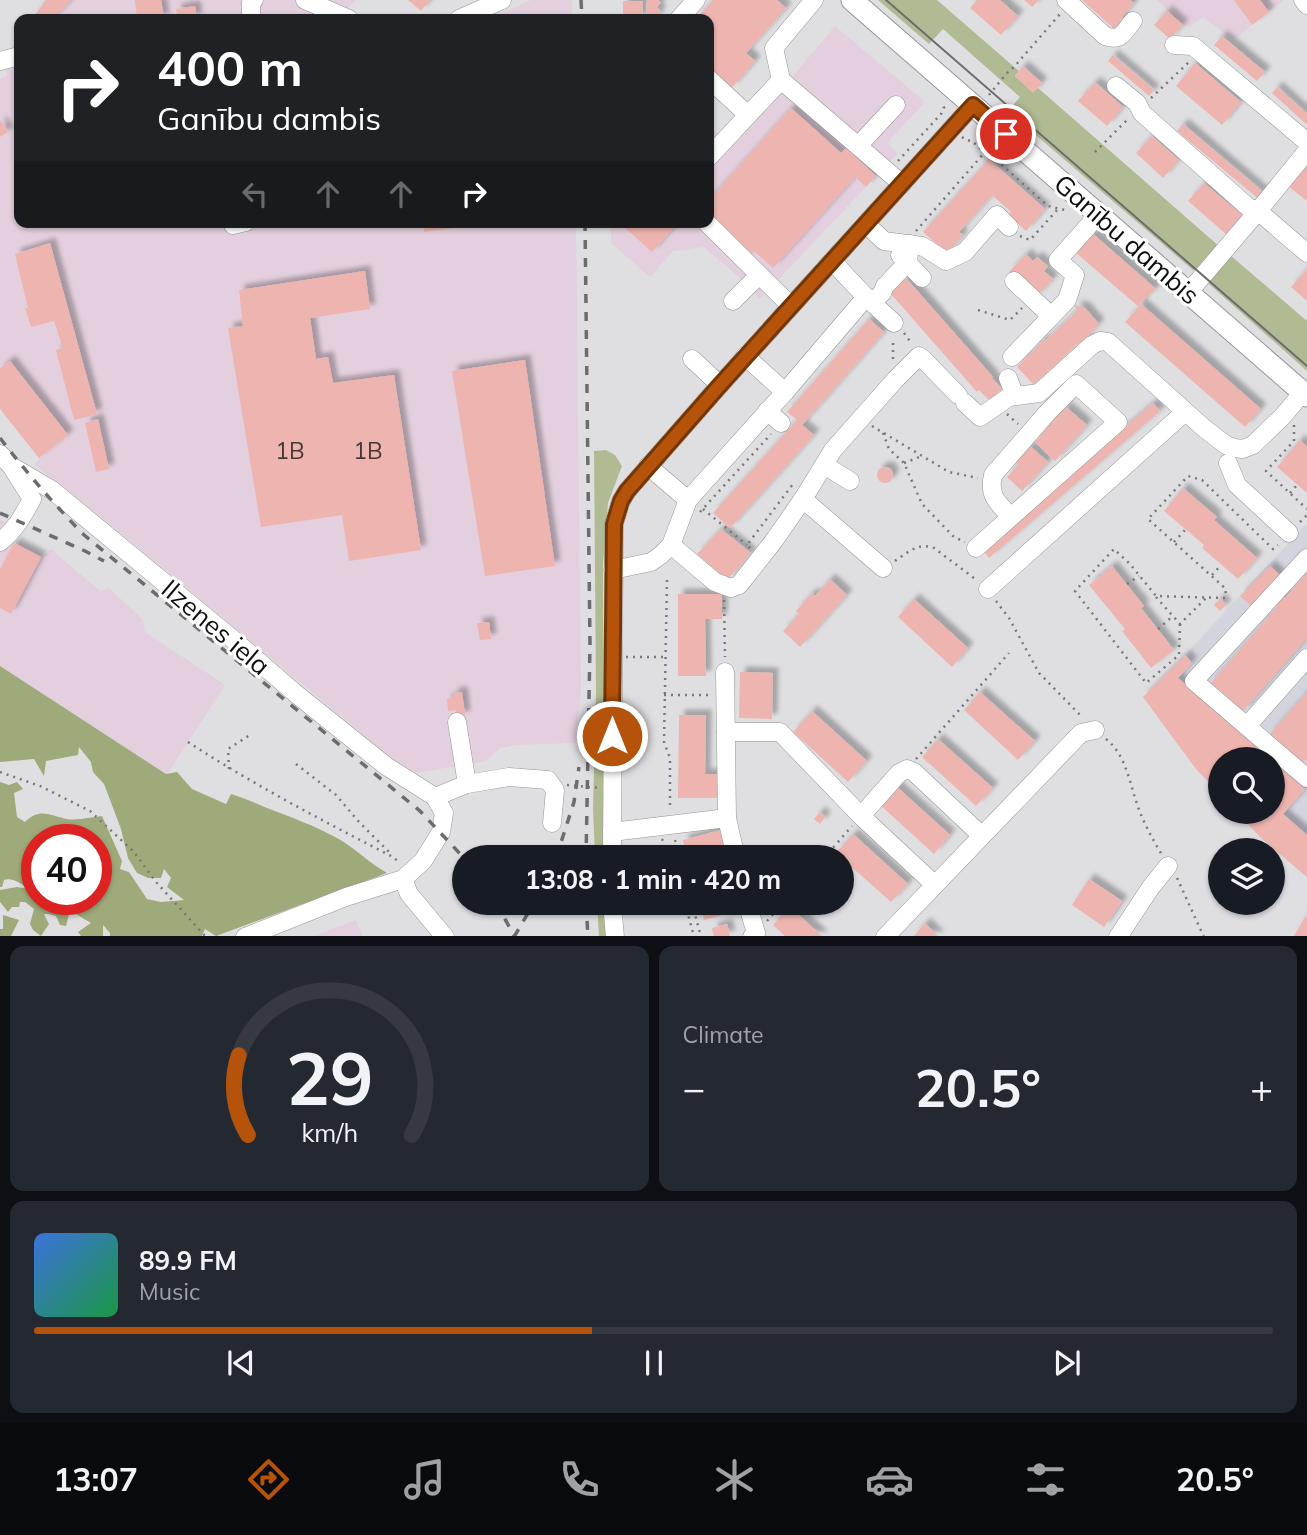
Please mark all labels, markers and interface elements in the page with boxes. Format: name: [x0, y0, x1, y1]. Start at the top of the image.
text: 400 m: [157, 37, 303, 98]
icon: right: [42, 42, 133, 133]
text: Ganību dambis: [157, 98, 381, 138]
pin: [976, 104, 1036, 164]
icon: arrive: [987, 115, 1025, 153]
street label: Ganību dambis: [1047, 167, 1207, 311]
icon: left: [236, 175, 274, 213]
icon: ahead: [309, 175, 347, 213]
icon: ahead: [382, 175, 420, 213]
icon: right: [455, 175, 493, 213]
house number: 1B: [275, 436, 305, 465]
house number: 1B: [353, 436, 383, 465]
street label: Ilzenes iela: [155, 572, 277, 682]
position arrow: [575, 699, 649, 773]
map controls: [1208, 747, 1285, 915]
button: search: [1208, 747, 1285, 824]
speed limit sign: 40: [21, 824, 112, 915]
button: layers: [1208, 838, 1285, 915]
text: 13:08 · 1 min · 420 m: [525, 863, 781, 896]
text: Climate: [683, 1020, 764, 1049]
text: 29: [286, 1032, 373, 1123]
text: 20.5°: [915, 1055, 1041, 1120]
text: −: [683, 1064, 705, 1112]
text: +: [1250, 1064, 1273, 1112]
text: km/h: [301, 1116, 358, 1147]
text: 89.9 FM: [139, 1244, 237, 1277]
text: Music: [139, 1277, 200, 1306]
icon: previous: [222, 1344, 260, 1382]
icon: pause: [635, 1344, 673, 1382]
icon: next: [1048, 1344, 1086, 1382]
icon: directions: [244, 1455, 293, 1504]
icon: music: [400, 1455, 449, 1504]
icon: phone: [555, 1455, 604, 1504]
icon: climate: [710, 1455, 759, 1504]
icon: car: [865, 1455, 914, 1504]
icon: filters: [1021, 1455, 1070, 1504]
text: 13:07: [53, 1459, 138, 1499]
text: 20.5°: [1176, 1459, 1254, 1499]

